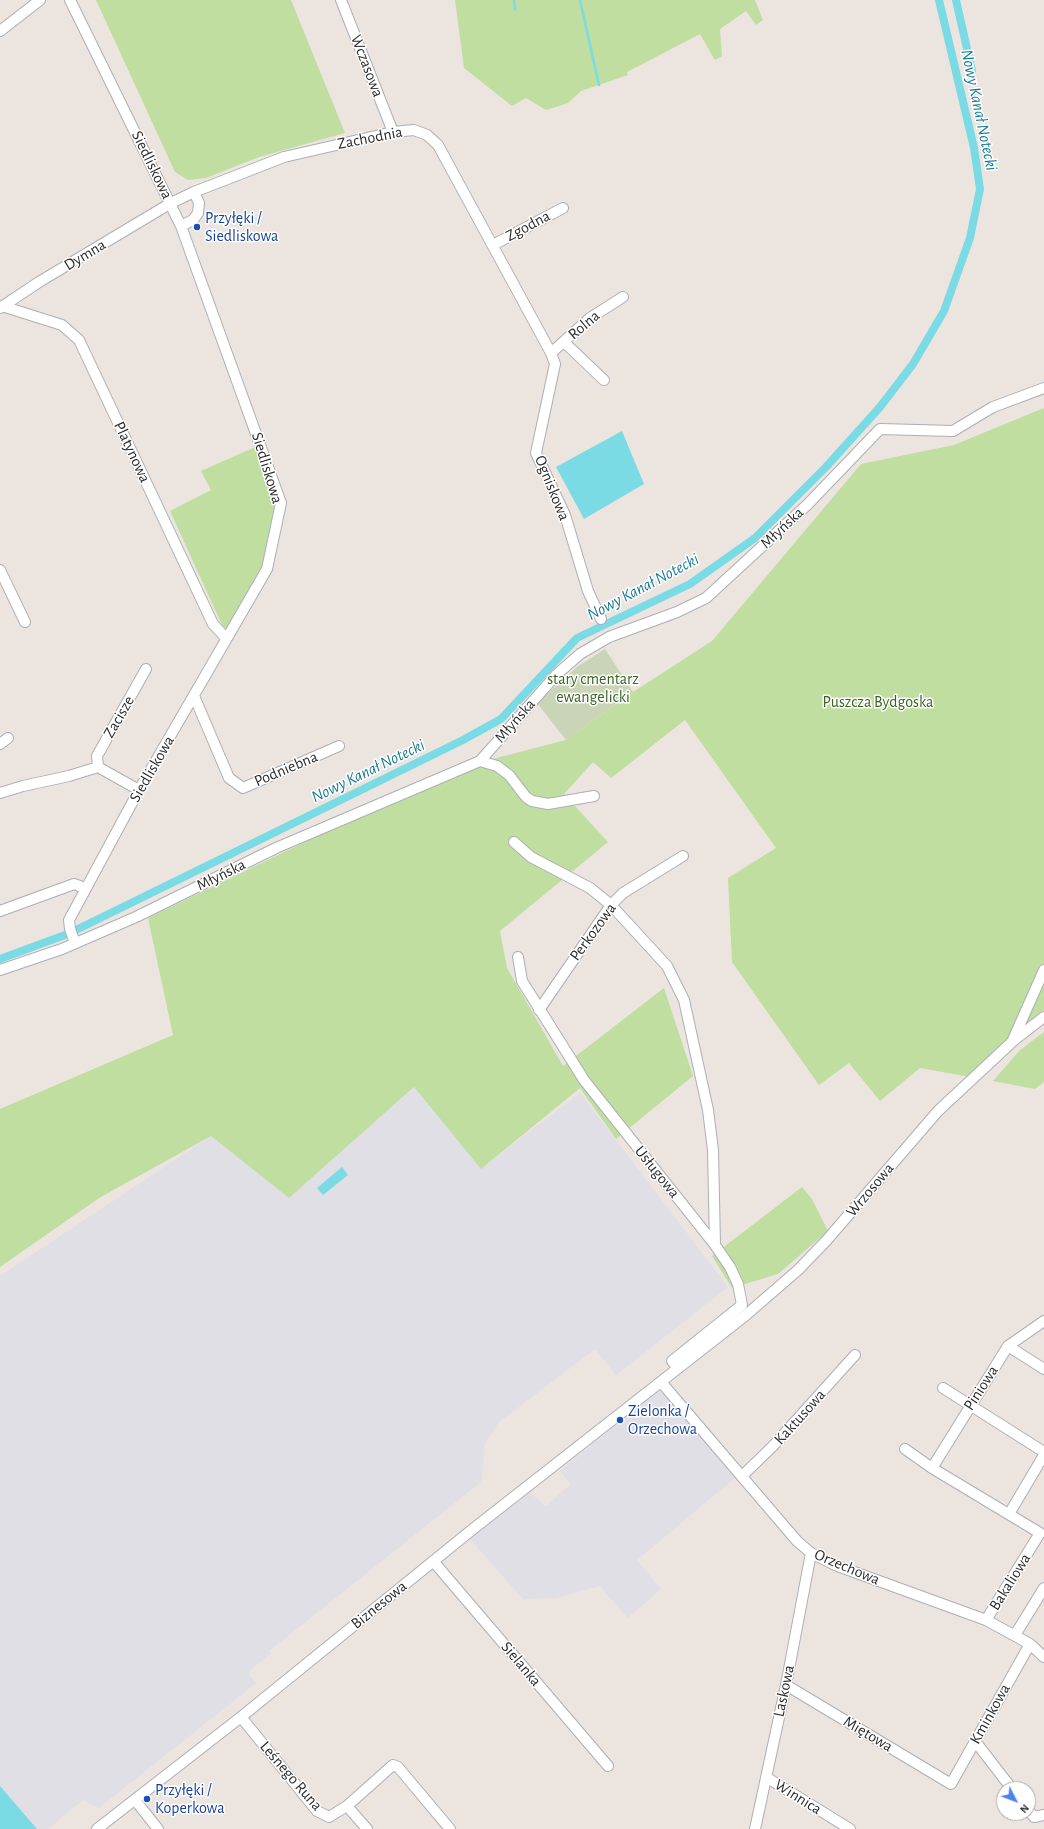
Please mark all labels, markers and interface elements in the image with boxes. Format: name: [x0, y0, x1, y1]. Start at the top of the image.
street label: Wczasowa: [346, 32, 388, 100]
water label: Nowy Kanał Notecki: [956, 47, 1002, 173]
street label: Zachodnia: [336, 122, 404, 154]
street label: Siedliskowa: [127, 128, 177, 202]
street label: Zgodna: [502, 206, 554, 246]
place label: Przyłęki / Siedliskowa: [205, 208, 278, 246]
marker: Przyłęki / Siedliskowa: [192, 222, 202, 232]
street label: Dymna: [61, 235, 109, 275]
street label: Rolna: [564, 306, 604, 344]
street label: Platynowa: [109, 418, 155, 486]
street label: Siedliskowa: [247, 430, 287, 506]
street label: Ogniskowa: [530, 453, 574, 523]
street label: Młyńska: [756, 503, 808, 553]
water label: Nowy Kanał Notecki: [584, 549, 702, 625]
park label: stary cmentarz ewangelicki: [547, 669, 639, 707]
street label: Zacisze: [99, 692, 139, 742]
park label: Puszcza Bydgoska: [823, 692, 933, 712]
street label: Młyńska: [491, 695, 539, 747]
street label: Siedliskowa: [125, 732, 179, 806]
water label: Nowy Kanał Notecki: [308, 735, 428, 807]
street label: Podniebna: [251, 747, 321, 791]
street label: Młyńska: [193, 855, 249, 895]
street label: Perkozowa: [566, 899, 620, 965]
street label: Usługowa: [630, 1142, 684, 1202]
street label: Wrzosowa: [842, 1159, 898, 1221]
street label: Piniowa: [959, 1362, 1003, 1414]
street label: Kaktusowa: [770, 1385, 830, 1449]
place label: Zielonka / Orzechowa: [628, 1401, 697, 1439]
marker: Zielonka / Orzechowa: [615, 1415, 625, 1425]
street label: Orzechowa: [811, 1545, 883, 1589]
street label: Bakaliowa: [985, 1550, 1035, 1614]
street label: Biznesowa: [347, 1577, 411, 1633]
street label: Sielanka: [497, 1638, 545, 1690]
street label: Laskowa: [769, 1663, 799, 1719]
street label: Kminkowa: [966, 1680, 1014, 1748]
street label: Miętowa: [840, 1712, 896, 1756]
street label: Leśnego Runa: [256, 1737, 326, 1815]
street label: Winnica: [771, 1775, 825, 1819]
place label: Przyłęki / Koperkowa: [155, 1780, 225, 1818]
north arrow: [996, 1781, 1036, 1821]
marker: Przyłęki / Koperkowa: [142, 1794, 152, 1804]
text: N: [1018, 1802, 1031, 1815]

